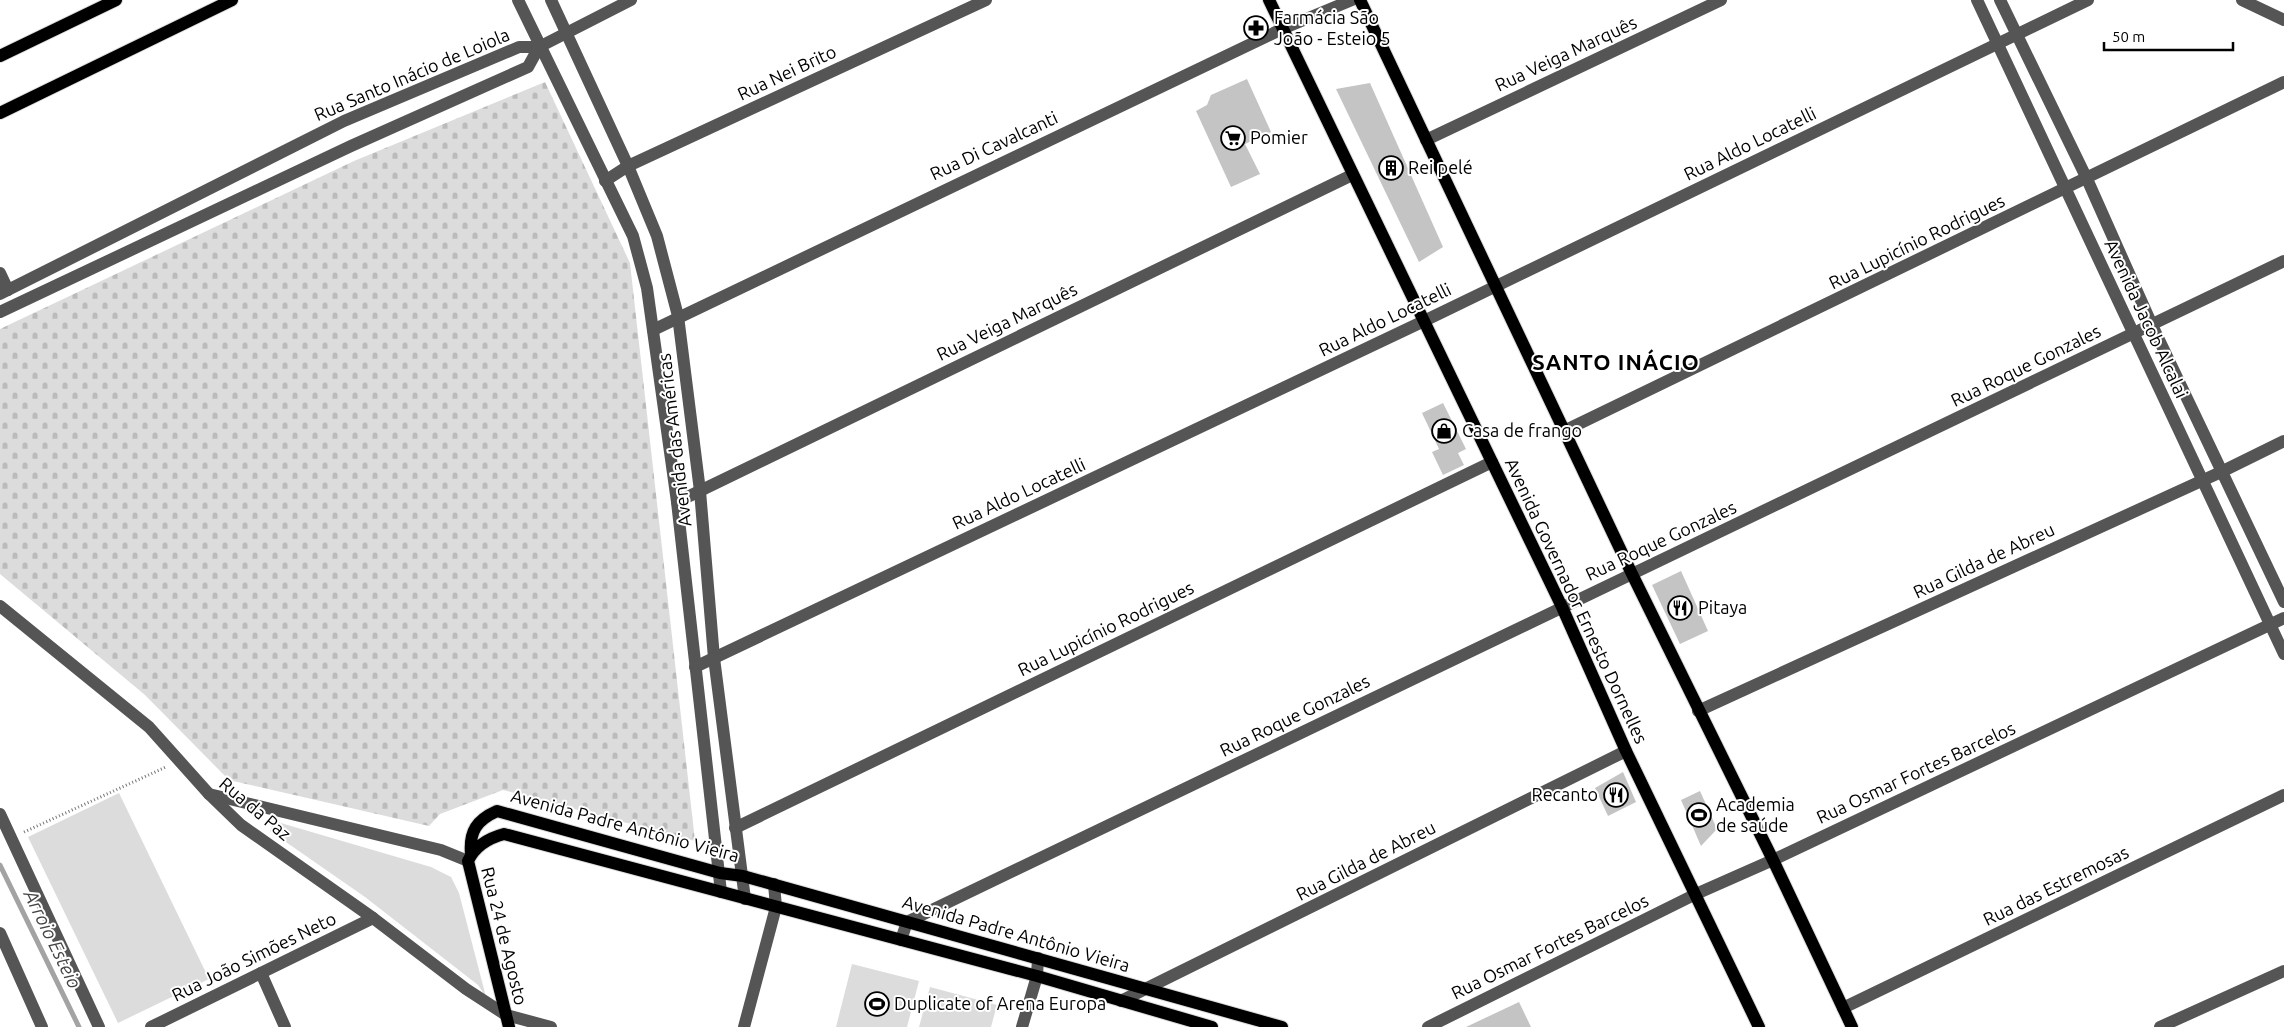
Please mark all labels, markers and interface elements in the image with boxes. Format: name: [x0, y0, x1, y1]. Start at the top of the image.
place label: Farmácia São João - Esteio 5: [1274, 7, 1391, 48]
street label: Rua Veiga Marquês: [1492, 11, 1640, 95]
pharmacy icon: Farmácia São João - Esteio 5: [1243, 15, 1269, 41]
scale bar: [2104, 20, 2233, 52]
street label: Rua Santo Inácio de Loiola: [311, 24, 512, 124]
text: 50 m: [2112, 28, 2145, 45]
street label: Rua Nei Brito: [734, 41, 839, 104]
street label: Rua Aldo Locatelli: [1680, 102, 1819, 184]
street label: Rua Di Cavalcanti: [927, 107, 1061, 183]
supermarket icon: Pomier: [1220, 125, 1246, 151]
place label: Pomier: [1250, 127, 1308, 147]
building icon: Rei pelé: [1378, 155, 1404, 181]
place label: Rei pelé: [1408, 157, 1473, 177]
street label: Rua Lupicínio Rodrigues: [1825, 190, 2008, 292]
street label: Avenida Jacob Alcalai: [2101, 236, 2192, 401]
street label: Rua Veiga Marquês: [933, 278, 1080, 364]
street label: Rua Aldo Locatelli: [1315, 278, 1454, 360]
street label: Rua Roque Gonzales: [1947, 320, 2104, 410]
district label: SANTO INÁCIO: [1532, 349, 1700, 374]
street label: Avenida das Américas: [653, 352, 695, 528]
shop icon: Casa de frango: [1431, 418, 1457, 444]
place label: Casa de frango: [1462, 420, 1582, 440]
street label: Rua Aldo Locatelli: [949, 453, 1088, 533]
street label: Avenida Governador Ernesto Dornelles: [1502, 455, 1652, 746]
street label: Rua Roque Gonzales: [1582, 496, 1739, 584]
street label: Rua Gilda de Abreu: [1910, 519, 2057, 602]
street label: Rua Lupicínio Rodrigues: [1014, 577, 1197, 679]
restaurant icon: Pitaya: [1667, 595, 1693, 621]
place label: Pitaya: [1698, 597, 1747, 617]
street label: Rua Roque Gonzales: [1216, 670, 1373, 760]
street label: Rua Osmar Fortes Barcelos: [1813, 717, 2018, 827]
street label: Rua da Paz: [216, 773, 295, 844]
restaurant icon: Recanto: [1603, 782, 1629, 808]
place label: Recanto: [1531, 784, 1598, 804]
street label: Avenida Padre Antônio Vieira: [509, 785, 742, 865]
place label: Academia de saúde: [1716, 794, 1795, 835]
sports icon: Academia de saúde: [1686, 802, 1712, 828]
street label: Rua Gilda de Abreu: [1293, 816, 1439, 904]
street label: Rua das Estremosas: [1980, 841, 2132, 929]
street label: Rua 24 de Agosto: [478, 865, 532, 1007]
water label: Arroio Esteio: [19, 885, 86, 992]
street label: Rua Osmar Fortes Barcelos: [1448, 889, 1652, 1003]
street label: Avenida Padre Antônio Vieira: [900, 891, 1132, 975]
street label: Rua João Simões Neto: [168, 908, 339, 1005]
sports icon: Duplicate of Arena Europa: [864, 991, 890, 1017]
place label: Duplicate of Arena Europa: [894, 993, 1106, 1013]

